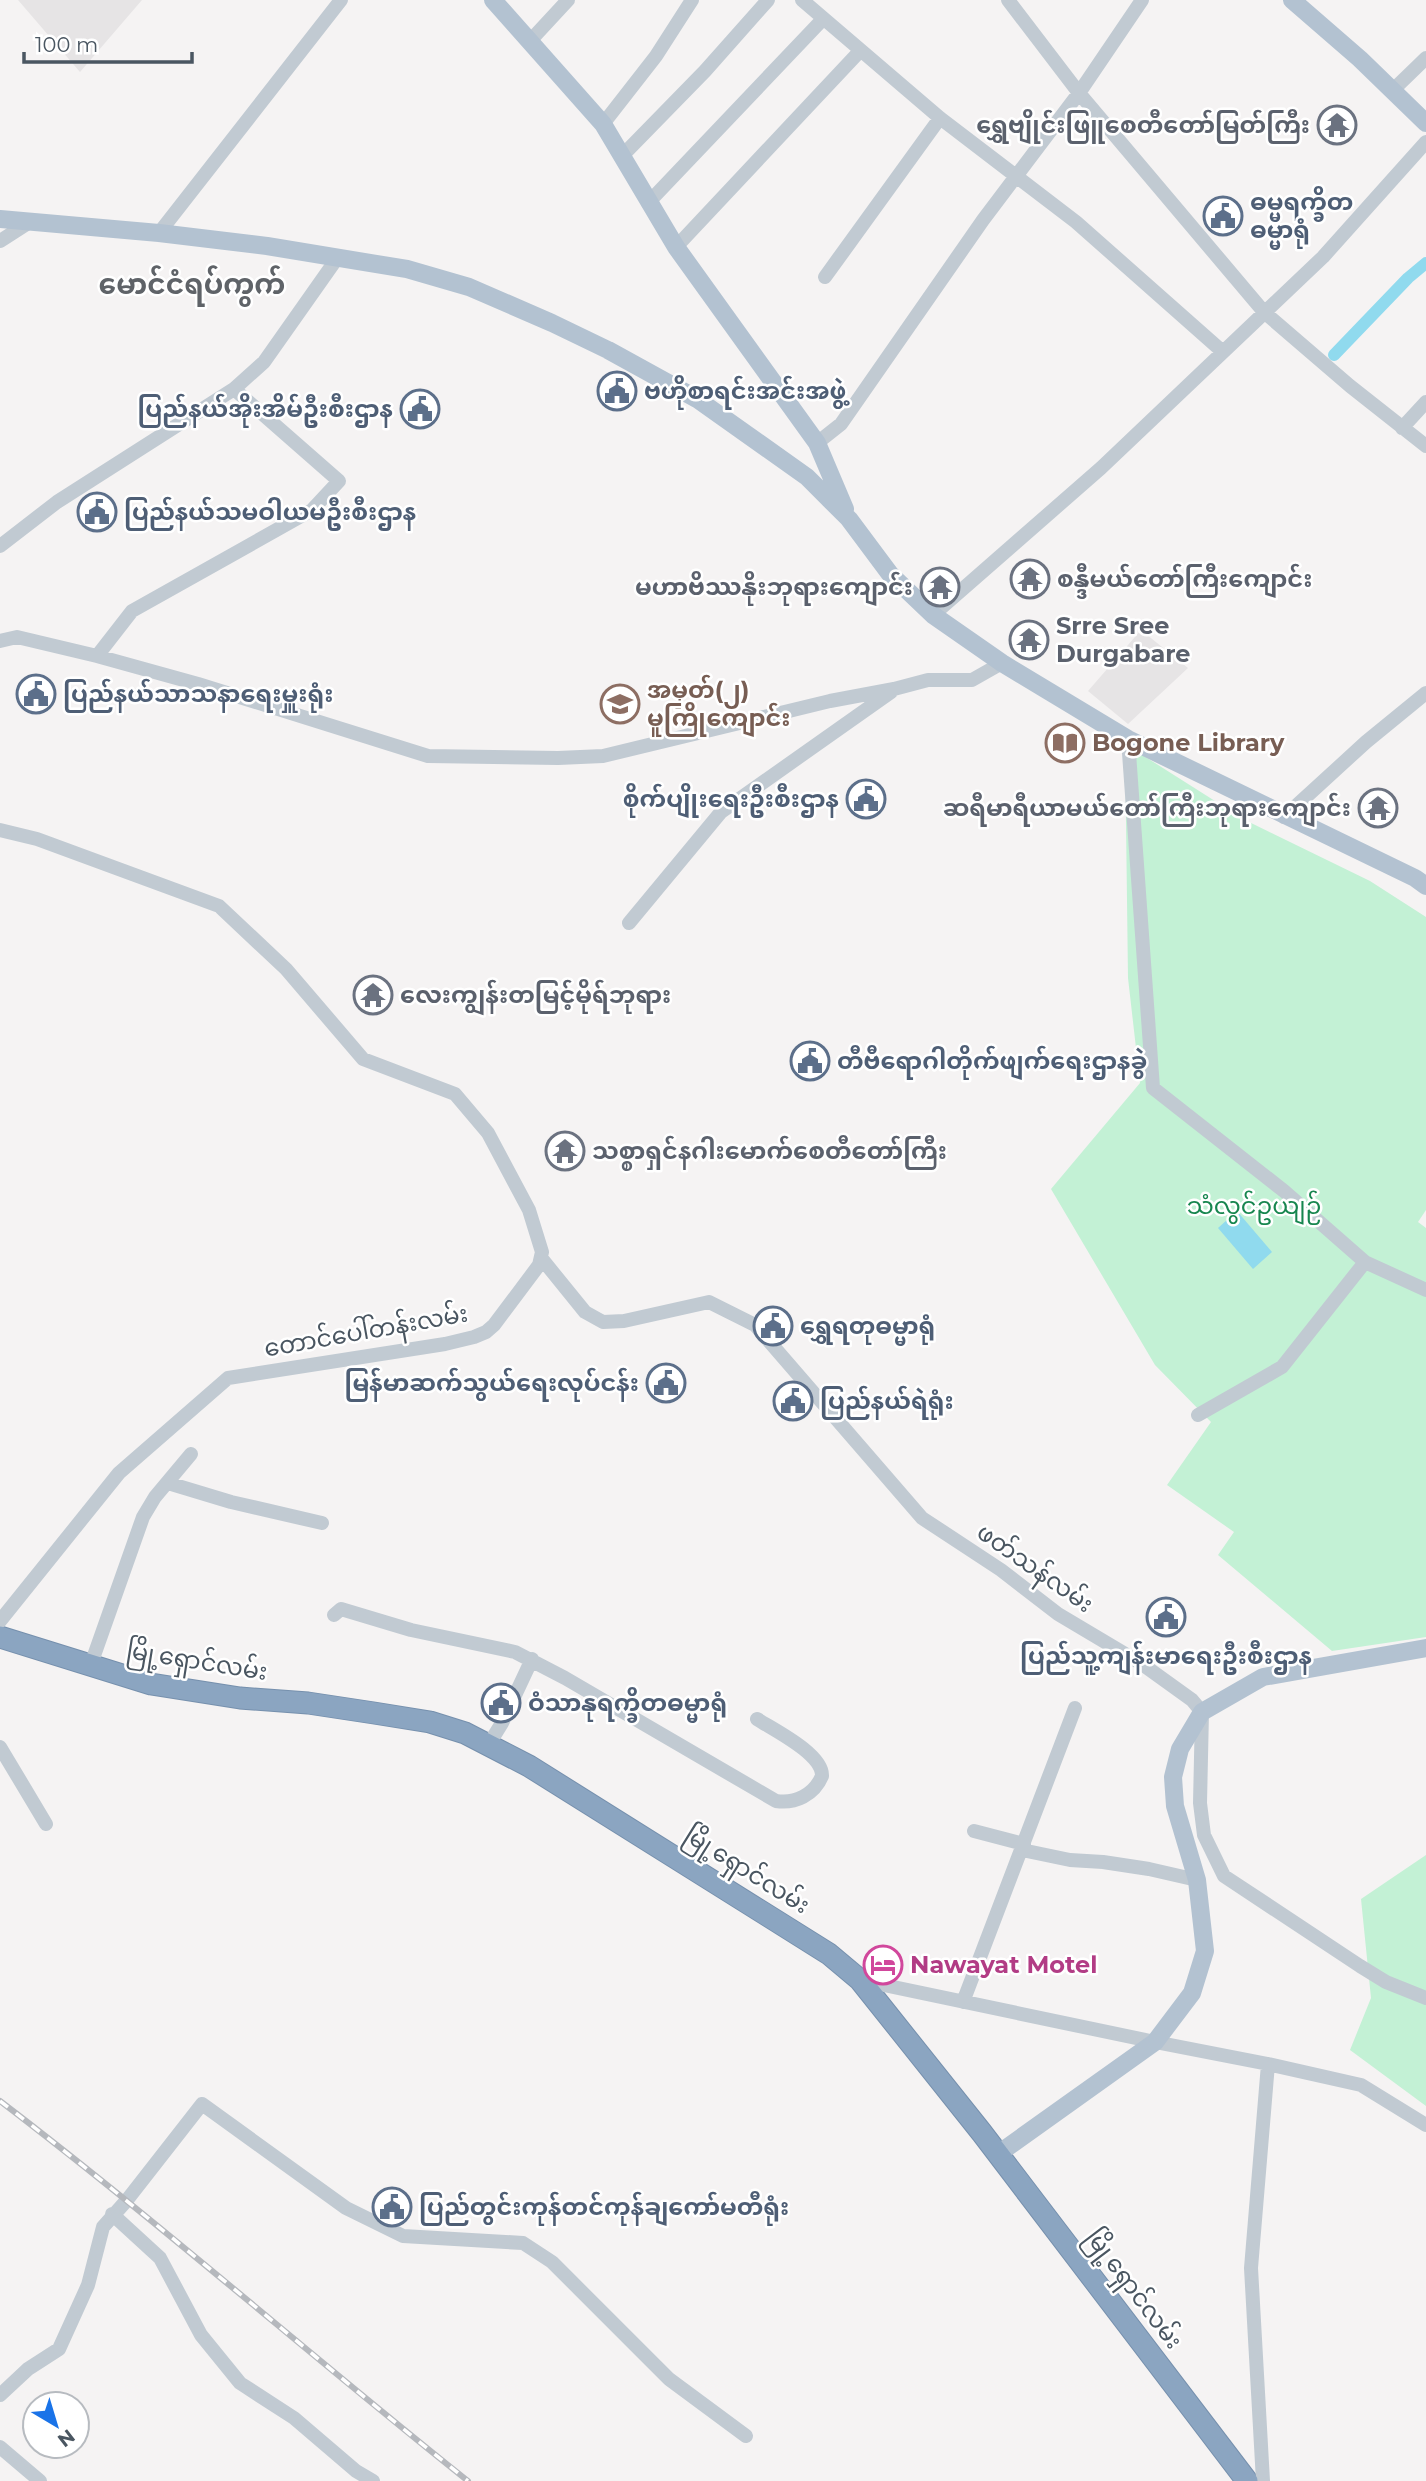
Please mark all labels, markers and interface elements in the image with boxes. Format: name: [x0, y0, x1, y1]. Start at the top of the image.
scale bar: [24, 21, 192, 65]
text: 100 m: [35, 32, 98, 57]
temple icon: ရွှေဗျိုင်းဖြူစေတီတော်မြတ်ကြီး: [1316, 104, 1358, 146]
place label: ရွှေဗျိုင်းဖြူစေတီတော်မြတ်ကြီး: [976, 109, 1310, 145]
place label: ဓမ္မရက္ခိတ ဓမ္မာရုံ: [1250, 186, 1354, 250]
public building icon: ဓမ္မရက္ခိတ ဓမ္မာရုံ: [1202, 195, 1244, 237]
district label: မောင်ငံရပ်ကွက်: [99, 265, 285, 307]
public building icon: ဗဟိုစာရင်းအင်းအဖွဲ့: [596, 370, 638, 412]
place label: ဗဟိုစာရင်းအင်းအဖွဲ့: [644, 375, 850, 410]
public building icon: ပြည်နယ်အိုးအိမ်ဦးစီးဌာန: [399, 388, 441, 430]
place label: ပြည်နယ်အိုးအိမ်ဦးစီးဌာန: [137, 393, 393, 428]
public building icon: ပြည်နယ်သမဝါယမဦးစီးဌာန: [76, 491, 118, 533]
place label: ပြည်နယ်သမဝါယမဦးစီးဌာန: [124, 496, 416, 531]
temple icon: စန္ဒီမယ်တော်ကြီးကျောင်း: [1009, 558, 1051, 600]
place label: စန္ဒီမယ်တော်ကြီးကျောင်း: [1057, 563, 1312, 599]
temple icon: မဟာဗိဿနိုးဘုရားကျောင်း: [919, 566, 961, 608]
place label: မဟာဗိဿနိုးဘုရားကျောင်း: [635, 571, 913, 607]
place label: Srre Sree Durgabare: [1056, 611, 1191, 668]
temple icon: Srre Sree Durgabare: [1008, 619, 1050, 661]
public building icon: ပြည်နယ်သာသနာရေးမှူးရုံး: [15, 673, 57, 715]
place label: အမှတ်(၂) မူကြိုကျောင်း: [647, 674, 791, 738]
place label: ပြည်နယ်သာသနာရေးမှူးရုံး: [63, 678, 333, 713]
school or university icon: အမှတ်(၂) မူကြိုကျောင်း: [599, 683, 641, 725]
library icon: Bogone Library: [1044, 722, 1086, 764]
place label: Bogone Library: [1092, 728, 1285, 757]
public building icon: စိုက်ပျိုးရေးဦးစီးဌာန: [845, 778, 887, 820]
place label: စိုက်ပျိုးရေးဦးစီးဌာန: [623, 783, 839, 819]
temple icon: ဆရီမာရီယာမယ်တော်ကြီးဘုရားကျောင်း: [1357, 787, 1399, 829]
place label: ဆရီမာရီယာမယ်တော်ကြီးဘုရားကျောင်း: [943, 792, 1351, 828]
temple icon: လေးကျွန်းတမြင့်မိုရ်ဘုရား: [352, 974, 394, 1016]
place label: လေးကျွန်းတမြင့်မိုရ်ဘုရား: [400, 979, 671, 1016]
public building icon: တီဗီရောဂါတိုက်ဖျက်ရေးဌာနခွဲ: [789, 1040, 831, 1082]
place label: တီဗီရောဂါတိုက်ဖျက်ရေးဌာနခွဲ: [837, 1045, 1147, 1081]
temple icon: သစ္စာရှင်နဂါးမောက်စေတီတော်ကြီး: [544, 1130, 586, 1172]
place label: သစ္စာရှင်နဂါးမောက်စေတီတော်ကြီး: [592, 1135, 947, 1171]
park label: သံလွင်ဥယျဉ်: [1187, 1190, 1321, 1225]
street label: တောင်ပေါ်တန်းလမ်း: [262, 1297, 471, 1368]
public building icon: ရွှေရတုဓမ္မာရုံ: [752, 1305, 794, 1347]
place label: ရွှေရတုဓမ္မာရုံ: [800, 1311, 935, 1346]
public building icon: မြန်မာဆက်သွယ်ရေးလုပ်ငန်း: [645, 1362, 687, 1404]
place label: မြန်မာဆက်သွယ်ရေးလုပ်ငန်း: [345, 1367, 639, 1402]
public building icon: ပြည်နယ်ရဲရုံး: [772, 1380, 814, 1422]
place label: ပြည်နယ်ရဲရုံး: [820, 1385, 954, 1420]
street label: ဖတ်သန်လမ်း: [969, 1516, 1100, 1622]
public building icon: ပြည်သူ့ကျန်းမာရေးဦးစီးဌာန: [1145, 1596, 1187, 1638]
street label: မြို့ရှောင်လမ်း: [124, 1634, 270, 1691]
place label: ပြည်သူ့ကျန်းမာရေးဦးစီးဌာန: [1020, 1640, 1312, 1676]
public building icon: ဝံသာနုရက္ခိတဓမ္မာရုံ: [480, 1682, 522, 1724]
place label: ဝံသာနုရက္ခိတဓမ္မာရုံ: [528, 1687, 727, 1723]
street label: မြို့ရှောင်လမ်း: [677, 1819, 816, 1924]
hotel icon: Nawayat Motel: [862, 1944, 904, 1986]
place label: Nawayat Motel: [910, 1950, 1097, 1979]
public building icon: ပြည်တွင်းကုန်တင်ကုန်ချကော်မတီရုံး: [371, 2186, 413, 2228]
place label: ပြည်တွင်းကုန်တင်ကုန်ချကော်မတီရုံး: [419, 2191, 789, 2227]
street label: မြို့ရှောင်လမ်း: [1076, 2223, 1190, 2357]
north arrow: [21, 2390, 91, 2460]
text: N: [53, 2424, 79, 2452]

